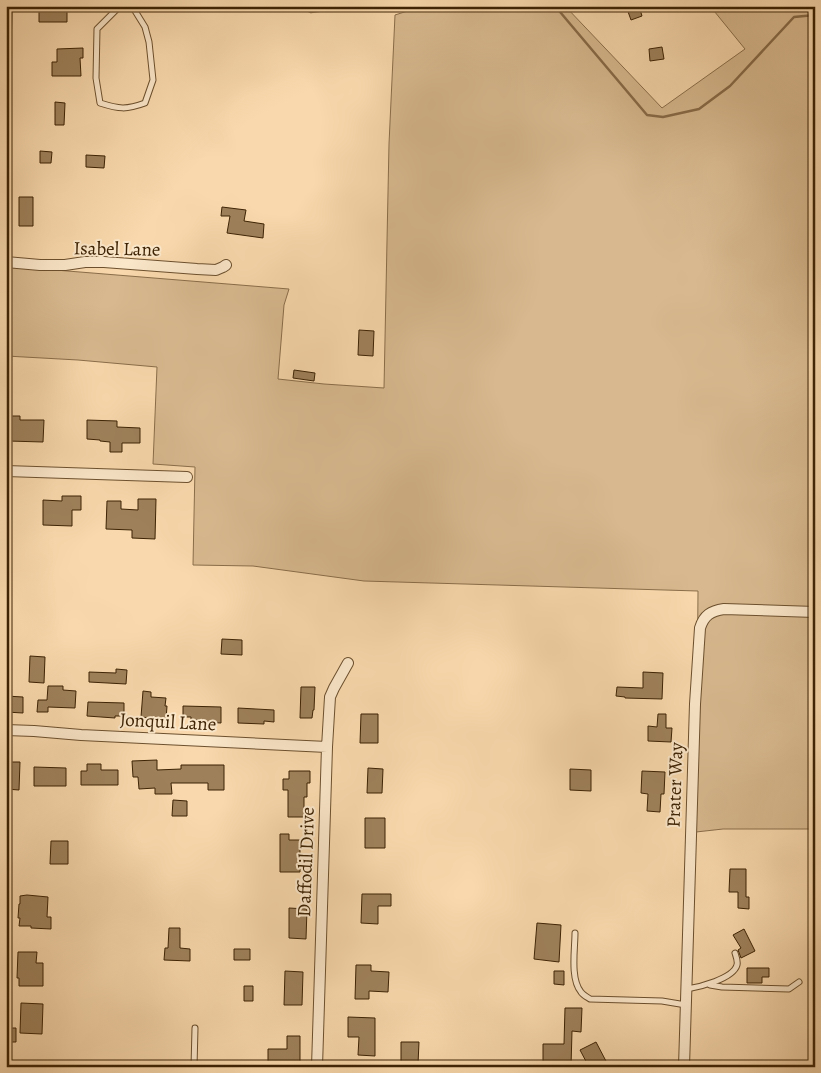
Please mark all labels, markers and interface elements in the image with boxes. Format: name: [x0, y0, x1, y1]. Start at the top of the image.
street label: Isabel Lane: [73, 235, 161, 263]
street label: Jonquil Lane: [119, 706, 217, 738]
street label: Prater Way: [661, 741, 689, 828]
street label: Daffodil Drive: [291, 807, 321, 917]

